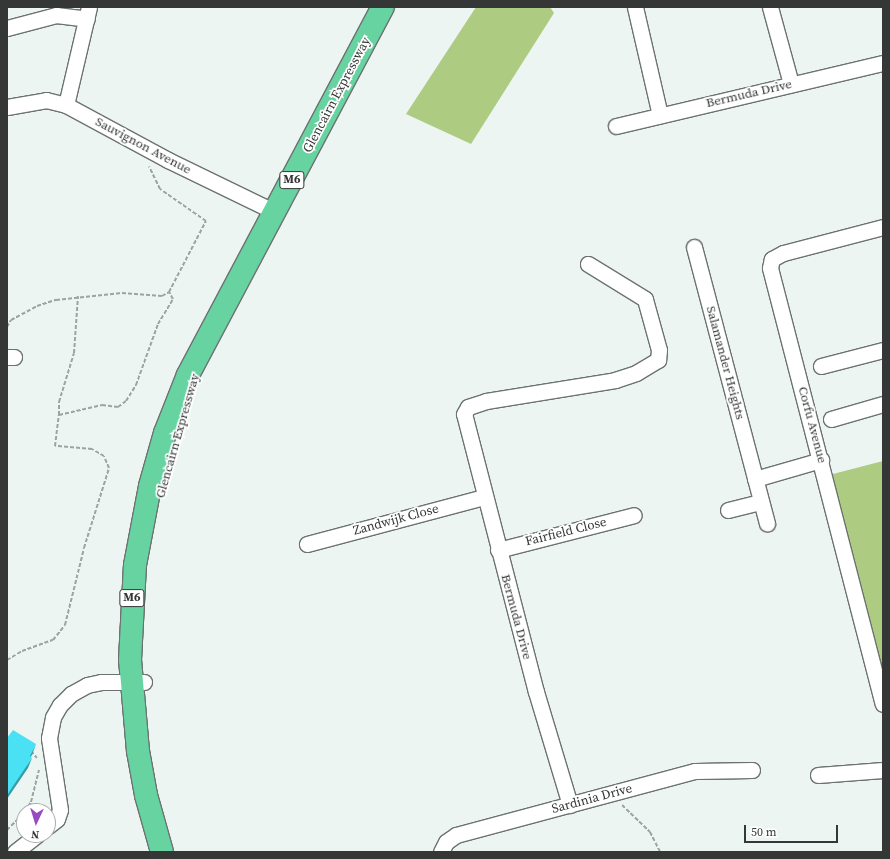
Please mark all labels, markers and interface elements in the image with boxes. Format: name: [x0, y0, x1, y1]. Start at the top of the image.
street label: Glencairn Expressway: [300, 35, 374, 155]
street label: Bermuda Drive: [705, 77, 793, 111]
street label: Sauvignon Avenue: [92, 114, 194, 178]
road number: M6: [279, 170, 305, 190]
street label: Salamander Heights: [702, 304, 748, 422]
street label: Glencairn Expressway: [153, 372, 203, 500]
street label: Corfu Avenue: [794, 385, 830, 465]
street label: Zandwijk Close: [352, 501, 440, 539]
street label: Fairfield Close: [524, 514, 608, 550]
street label: Bermuda Drive: [497, 573, 535, 661]
road number: M6: [119, 588, 145, 608]
street label: Sardinia Drive: [550, 781, 634, 817]
north arrow: [16, 803, 56, 843]
scale bar: [746, 817, 840, 843]
text: 50 m: [751, 824, 777, 840]
text: N: [31, 827, 40, 842]

